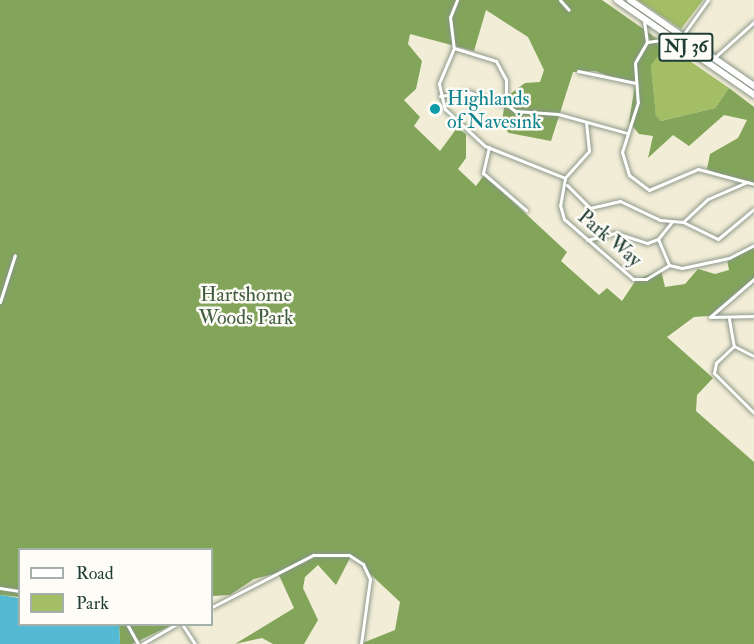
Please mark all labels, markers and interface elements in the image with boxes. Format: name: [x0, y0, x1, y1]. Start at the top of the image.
road number: NJ 36: [658, 32, 714, 62]
place label: Highlands of Navesink: [447, 86, 542, 133]
marker: Highlands of Navesink: [428, 102, 442, 116]
street label: Park Way: [573, 204, 647, 272]
park label: Hartshorne Woods Park: [198, 282, 294, 329]
legend: [18, 548, 213, 626]
text: Road: [76, 562, 114, 585]
text: Park: [76, 592, 109, 615]

